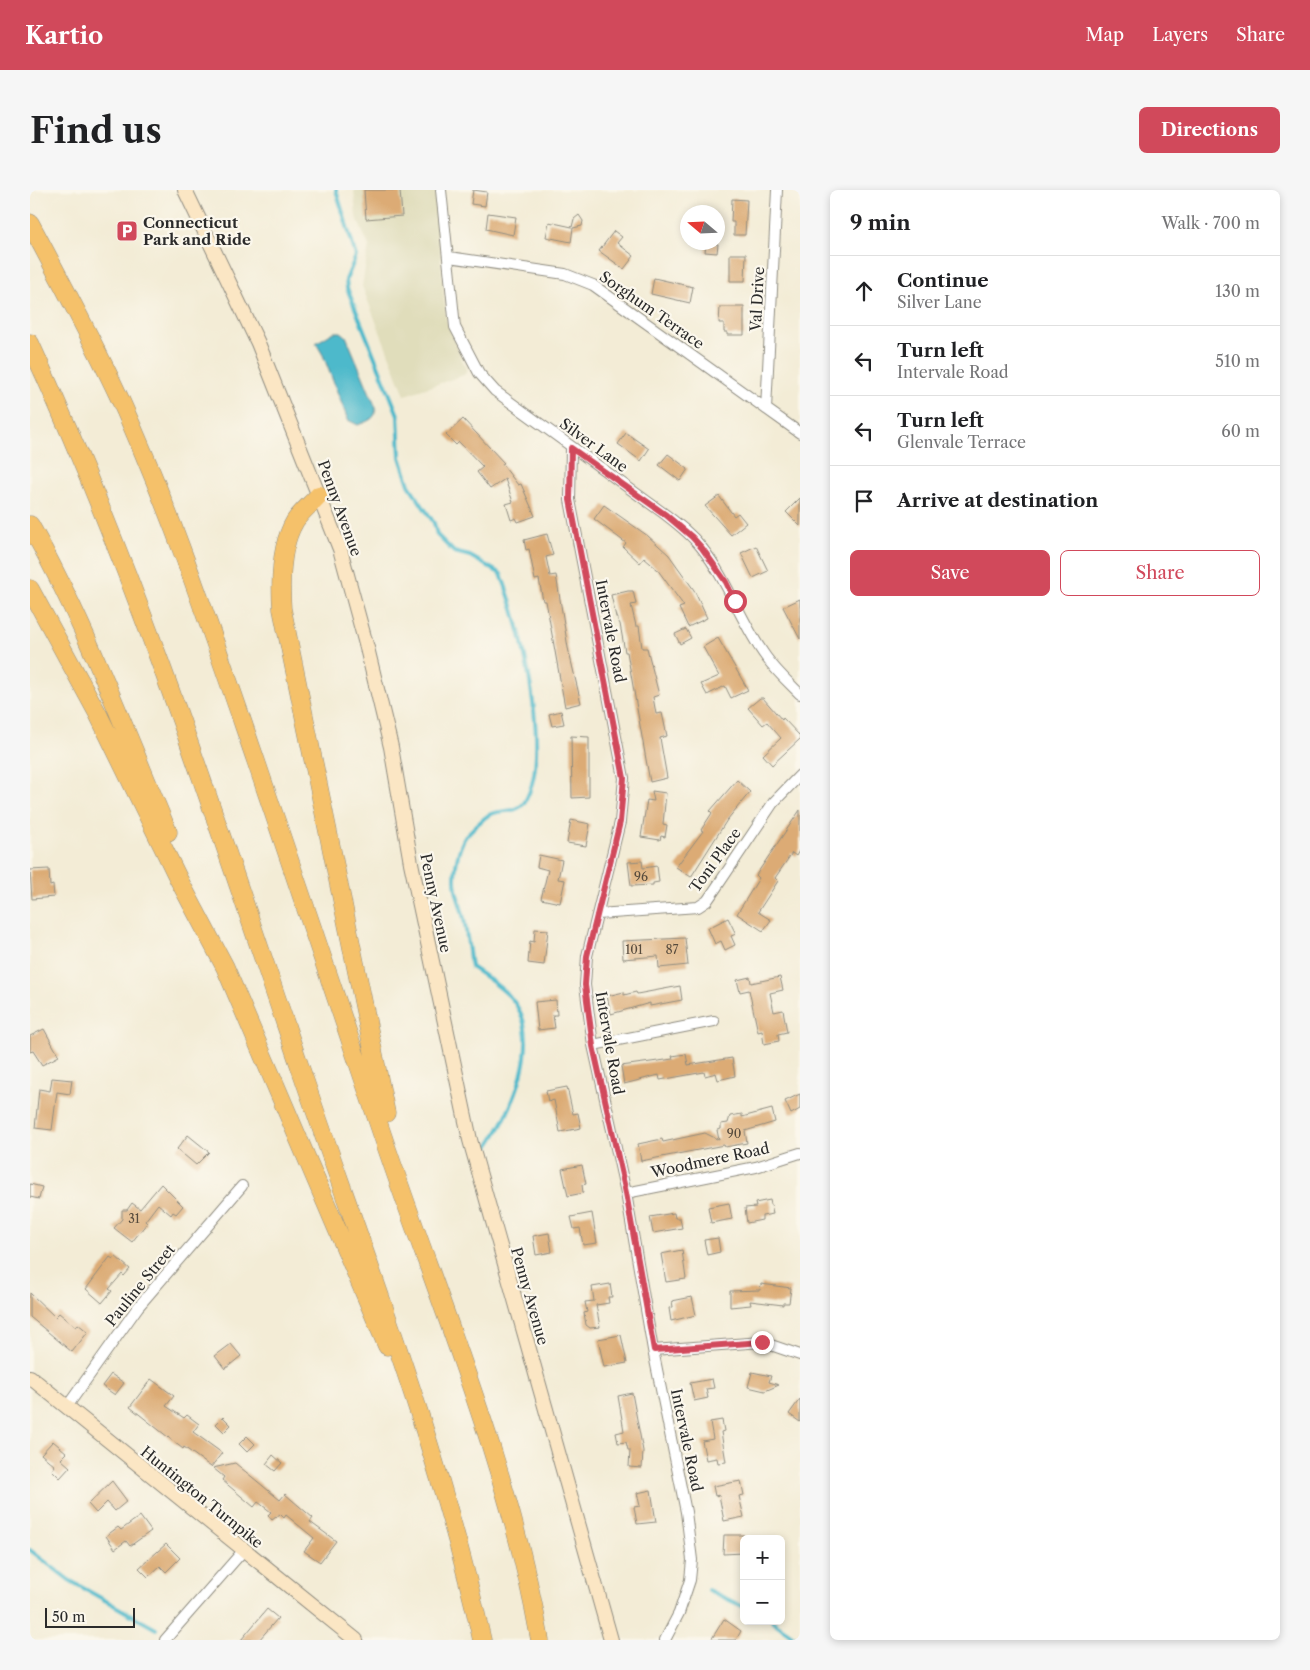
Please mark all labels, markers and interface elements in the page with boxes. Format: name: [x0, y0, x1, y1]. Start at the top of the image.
text: Kartio: [25, 21, 103, 50]
text: Map: [1086, 24, 1124, 46]
text: Layers: [1152, 24, 1208, 46]
text: Share: [1236, 24, 1285, 46]
button: Directions: [1139, 107, 1280, 153]
text: Find us: [30, 109, 162, 152]
north arrow: [680, 205, 725, 250]
text: 9 min: [850, 210, 911, 235]
place label: Connecticut Park and Ride: [143, 213, 251, 249]
text: Walk · 700 m: [1161, 213, 1260, 233]
parking icon: Connecticut Park and Ride: [115, 219, 139, 243]
street label: Val Drive: [746, 266, 768, 333]
street label: Sorghum Terrace: [596, 267, 708, 353]
text: Continue: [897, 269, 989, 292]
icon: ahead: [850, 277, 878, 305]
text: 130 m: [1215, 281, 1260, 301]
text: Silver Lane: [897, 292, 982, 312]
text: Turn left: [897, 339, 984, 362]
icon: left: [850, 347, 878, 375]
text: 510 m: [1215, 351, 1260, 371]
text: Intervale Road: [897, 362, 1009, 382]
text: Turn left: [897, 409, 984, 432]
street label: Silver Lane: [556, 414, 632, 476]
icon: left: [850, 417, 878, 445]
text: 60 m: [1221, 421, 1260, 441]
text: Glenvale Terrace: [897, 432, 1026, 452]
street label: Penny Avenue: [314, 457, 366, 559]
icon: arrive: [850, 487, 878, 515]
text: Arrive at destination: [897, 489, 1098, 512]
button: Save: [850, 550, 1050, 596]
button: Share: [1060, 550, 1260, 596]
street label: Intervale Road: [592, 578, 630, 684]
route start: [724, 590, 747, 613]
street label: Toni Place: [685, 824, 745, 896]
street label: Penny Avenue: [416, 852, 456, 954]
house number: 96: [634, 869, 648, 884]
house number: 101: [625, 942, 643, 957]
house number: 87: [665, 942, 679, 957]
street label: Intervale Road: [592, 990, 628, 1096]
house number: 90: [727, 1126, 741, 1141]
street label: Woodmere Road: [648, 1138, 771, 1182]
house number: 31: [128, 1211, 140, 1226]
street label: Pauline Street: [101, 1240, 179, 1330]
street label: Penny Avenue: [507, 1245, 553, 1347]
route end: [751, 1331, 774, 1354]
street label: Intervale Road: [667, 1387, 707, 1493]
street label: Huntington Turnpike: [137, 1442, 267, 1552]
map controls: [740, 1535, 785, 1625]
button: +: [740, 1535, 785, 1580]
button: −: [740, 1580, 785, 1625]
scale bar: [45, 1605, 135, 1628]
text: 50 m: [52, 1608, 85, 1626]

